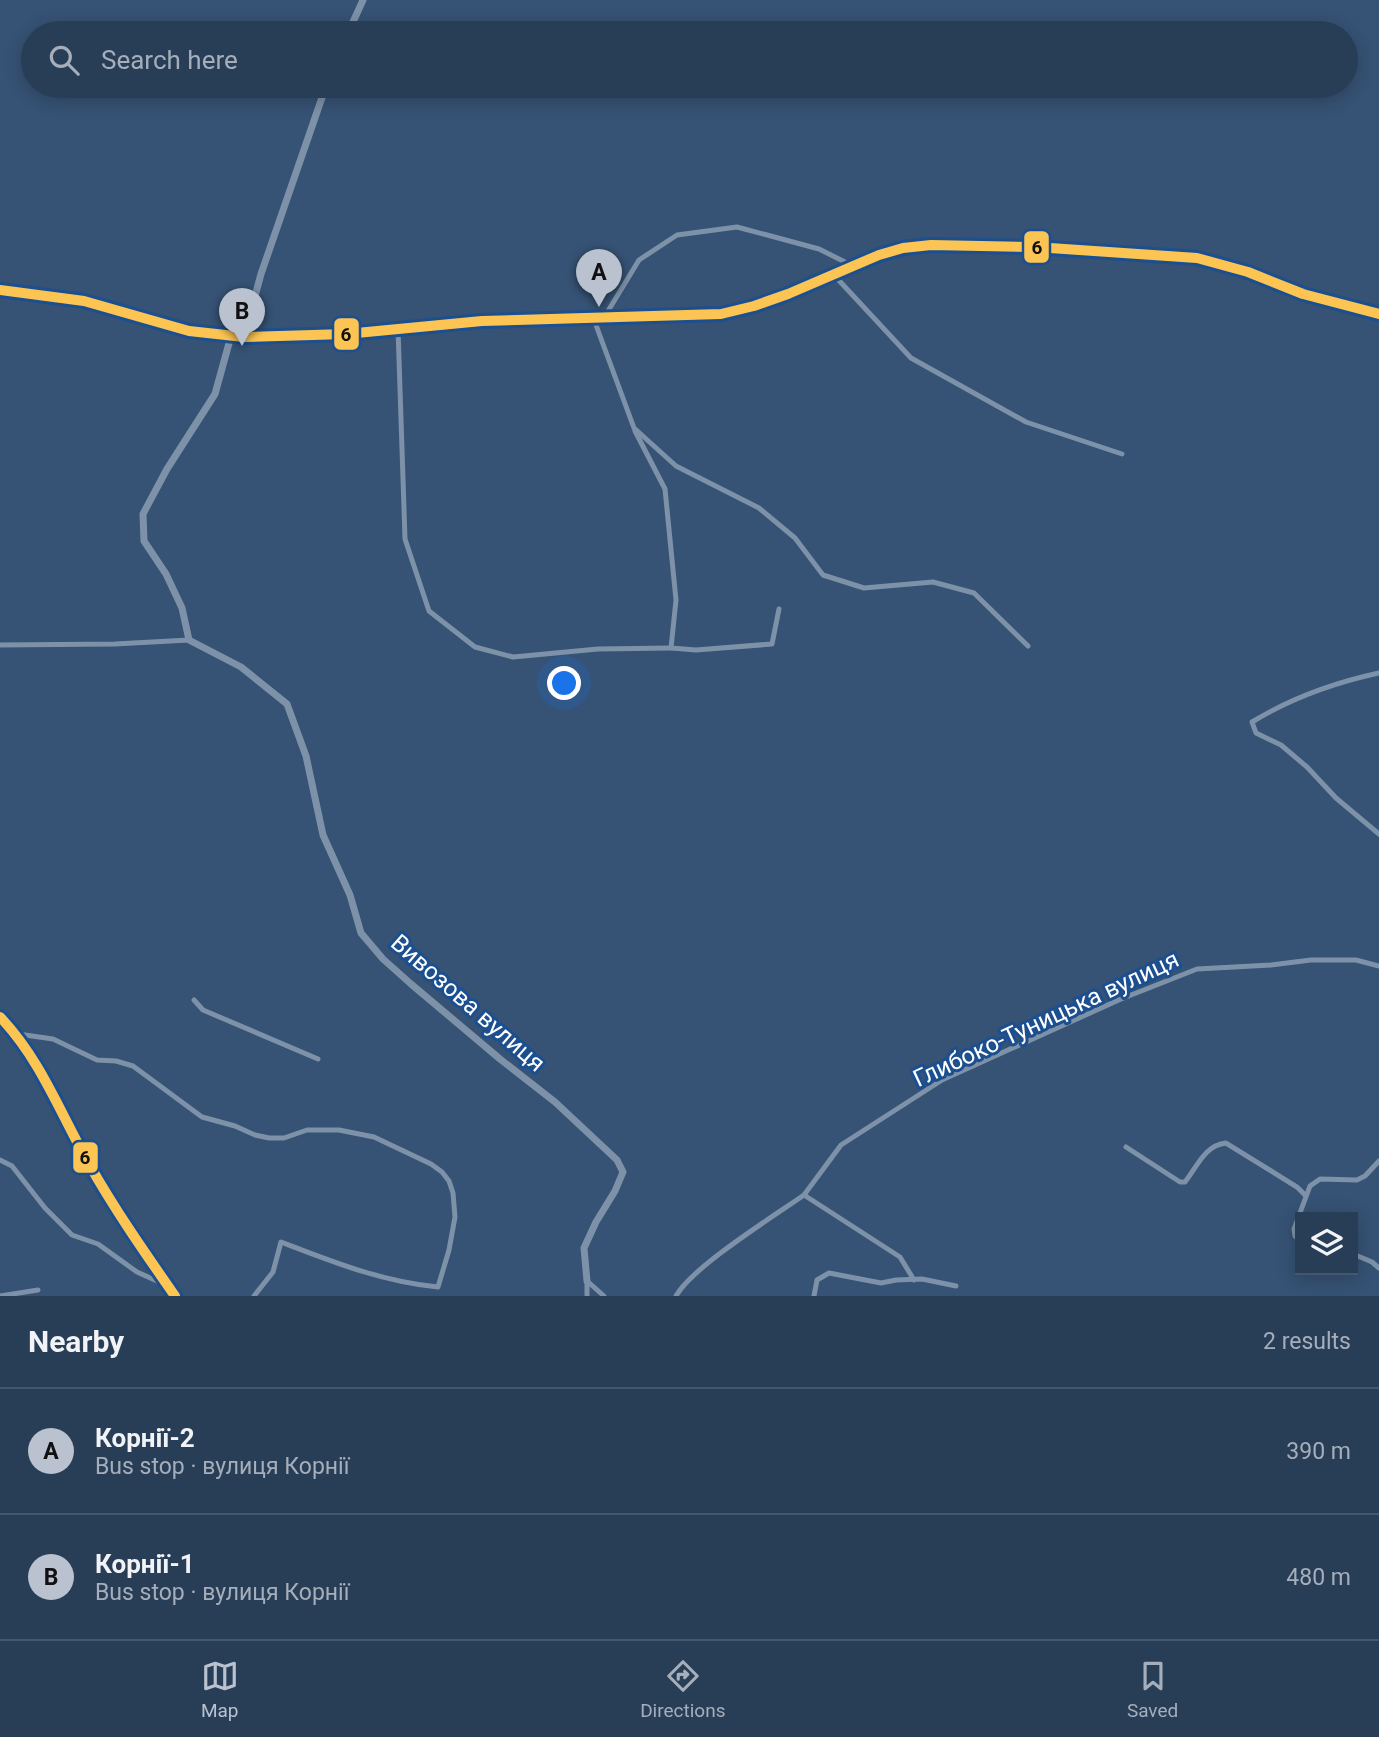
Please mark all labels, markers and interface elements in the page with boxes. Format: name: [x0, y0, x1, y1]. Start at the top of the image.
search box: [21, 21, 1358, 98]
icon: search: [45, 41, 83, 79]
text: Search here: [101, 45, 238, 75]
line badge: 6: [1023, 230, 1050, 264]
text: 6: [1032, 236, 1043, 259]
pin: A: [576, 249, 622, 307]
pin: B: [219, 288, 265, 346]
line badge: 6: [333, 317, 360, 351]
text: 6: [341, 323, 352, 346]
your location: [547, 666, 581, 700]
street label: Вивозова вулиця: [385, 929, 551, 1077]
street label: Глибоко-Туницька вулиця: [909, 945, 1183, 1093]
line badge: 6: [72, 1141, 99, 1174]
text: 6: [80, 1146, 91, 1169]
map controls: [1295, 1212, 1358, 1275]
button: layers: [1295, 1212, 1358, 1275]
text: Nearby: [28, 1324, 124, 1359]
text: 2 results: [1263, 1328, 1351, 1355]
text: Корнії-2: [95, 1423, 195, 1453]
text: A: [43, 1438, 59, 1465]
text: 390 m: [1286, 1438, 1351, 1465]
text: Bus stop · вулиця Корнії: [95, 1453, 349, 1480]
text: Корнії-1: [95, 1549, 195, 1579]
text: B: [44, 1564, 58, 1591]
text: 480 m: [1286, 1564, 1351, 1591]
text: Bus stop · вулиця Корнії: [95, 1579, 349, 1606]
tab: Map: [201, 1657, 239, 1722]
tab: Directions: [640, 1657, 725, 1722]
tab: Saved: [1127, 1657, 1178, 1722]

